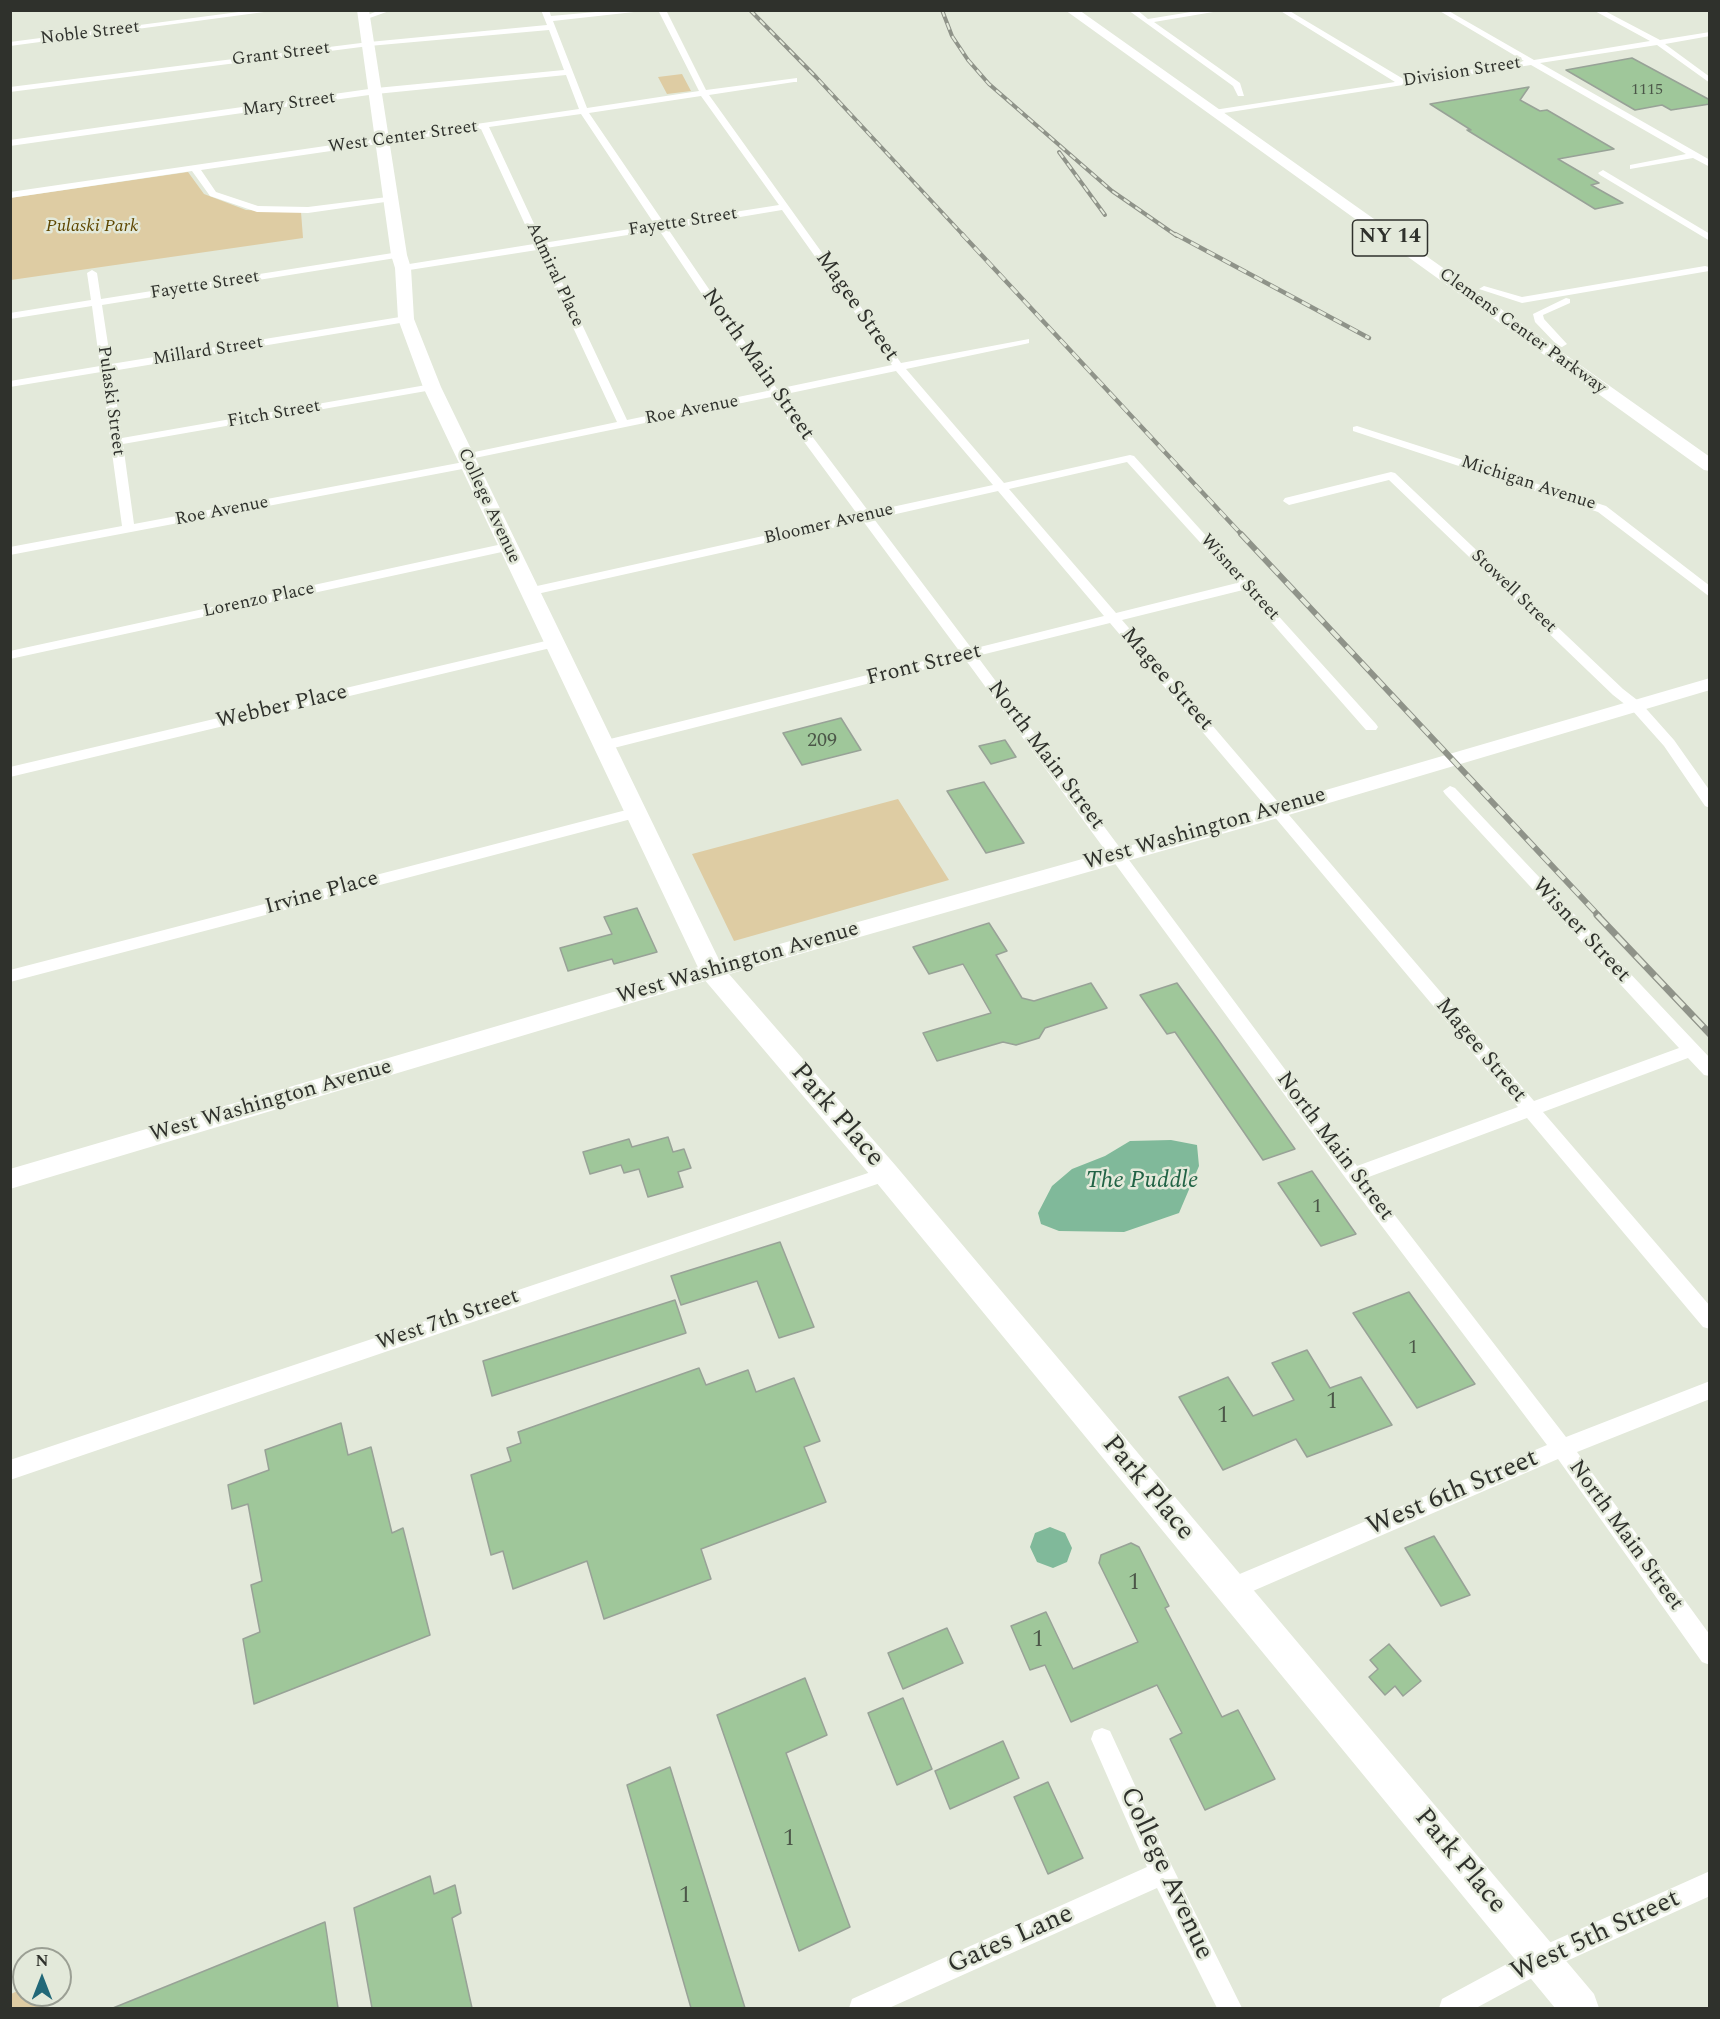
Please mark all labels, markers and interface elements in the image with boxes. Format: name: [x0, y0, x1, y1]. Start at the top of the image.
street label: Noble Street: [39, 17, 141, 51]
street label: Grant Street: [231, 38, 331, 72]
street label: Division Street: [1401, 53, 1523, 93]
house number: 1115: [1631, 81, 1663, 101]
street label: Mary Street: [241, 88, 337, 122]
street label: West Center Street: [327, 117, 479, 159]
street label: Fayette Street: [627, 204, 739, 242]
park label: Pulaski Park: [46, 216, 138, 238]
street label: Admiral Place: [520, 219, 588, 331]
road number: NY 14: [1352, 220, 1428, 256]
street label: Magee Street: [808, 247, 904, 367]
street label: Clemens Center Parkway: [1434, 264, 1610, 400]
street label: Fayette Street: [149, 267, 261, 305]
street label: North Main Street: [695, 284, 819, 446]
street label: Millard Street: [151, 333, 265, 371]
street label: Pulaski Street: [92, 345, 128, 457]
street label: Roe Avenue: [644, 391, 740, 431]
street label: Fitch Street: [226, 396, 322, 434]
street label: College Avenue: [452, 445, 524, 567]
street label: Michigan Avenue: [1458, 452, 1598, 516]
street label: Roe Avenue: [174, 492, 270, 532]
street label: Bloomer Avenue: [762, 500, 896, 550]
street label: Wisner Street: [1195, 530, 1283, 626]
street label: Stowell Street: [1466, 546, 1560, 638]
street label: Lorenzo Place: [202, 579, 316, 623]
street label: Magee Street: [1114, 623, 1218, 737]
street label: Front Street: [864, 639, 984, 693]
street label: North Main Street: [981, 677, 1109, 835]
street label: Webber Place: [214, 680, 350, 736]
house number: 209: [807, 730, 837, 754]
street label: West Washington Avenue: [1081, 783, 1329, 877]
street label: Irvine Place: [262, 866, 382, 922]
street label: Wisner Street: [1525, 873, 1635, 989]
street label: West Washington Avenue: [614, 917, 862, 1011]
street label: Magee Street: [1429, 993, 1531, 1109]
street label: West Washington Avenue: [147, 1055, 395, 1149]
street label: Park Place: [782, 1058, 890, 1174]
street label: North Main Street: [1270, 1068, 1398, 1226]
water label: The Puddle: [1086, 1168, 1198, 1196]
house number: 1: [1312, 1196, 1322, 1220]
street label: West 7th Street: [373, 1284, 523, 1358]
house number: 1: [1408, 1337, 1418, 1361]
house number: 1: [1326, 1389, 1338, 1417]
house number: 1: [1217, 1403, 1229, 1431]
street label: Park Place: [1094, 1430, 1200, 1548]
street label: West 6th Street: [1362, 1443, 1544, 1545]
street label: North Main Street: [1562, 1456, 1688, 1616]
house number: 1: [1128, 1570, 1140, 1598]
house number: 1: [1032, 1627, 1044, 1655]
street label: College Avenue: [1111, 1783, 1219, 1965]
street label: Park Place: [1406, 1803, 1512, 1921]
house number: 1: [783, 1826, 795, 1854]
house number: 1: [679, 1883, 691, 1911]
street label: West 5th Street: [1506, 1884, 1686, 1990]
street label: Gates Lane: [943, 1899, 1079, 1983]
north arrow: [12, 1947, 72, 2007]
text: N: [35, 1949, 49, 1973]

